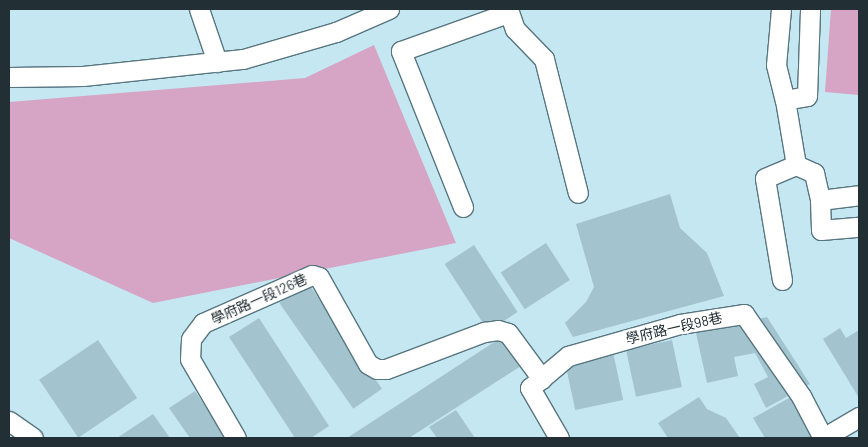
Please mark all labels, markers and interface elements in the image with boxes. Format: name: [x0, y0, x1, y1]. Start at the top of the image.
street label: 學府路一段126巷: [208, 270, 310, 328]
street label: 學府路一段98巷: [624, 309, 724, 347]

